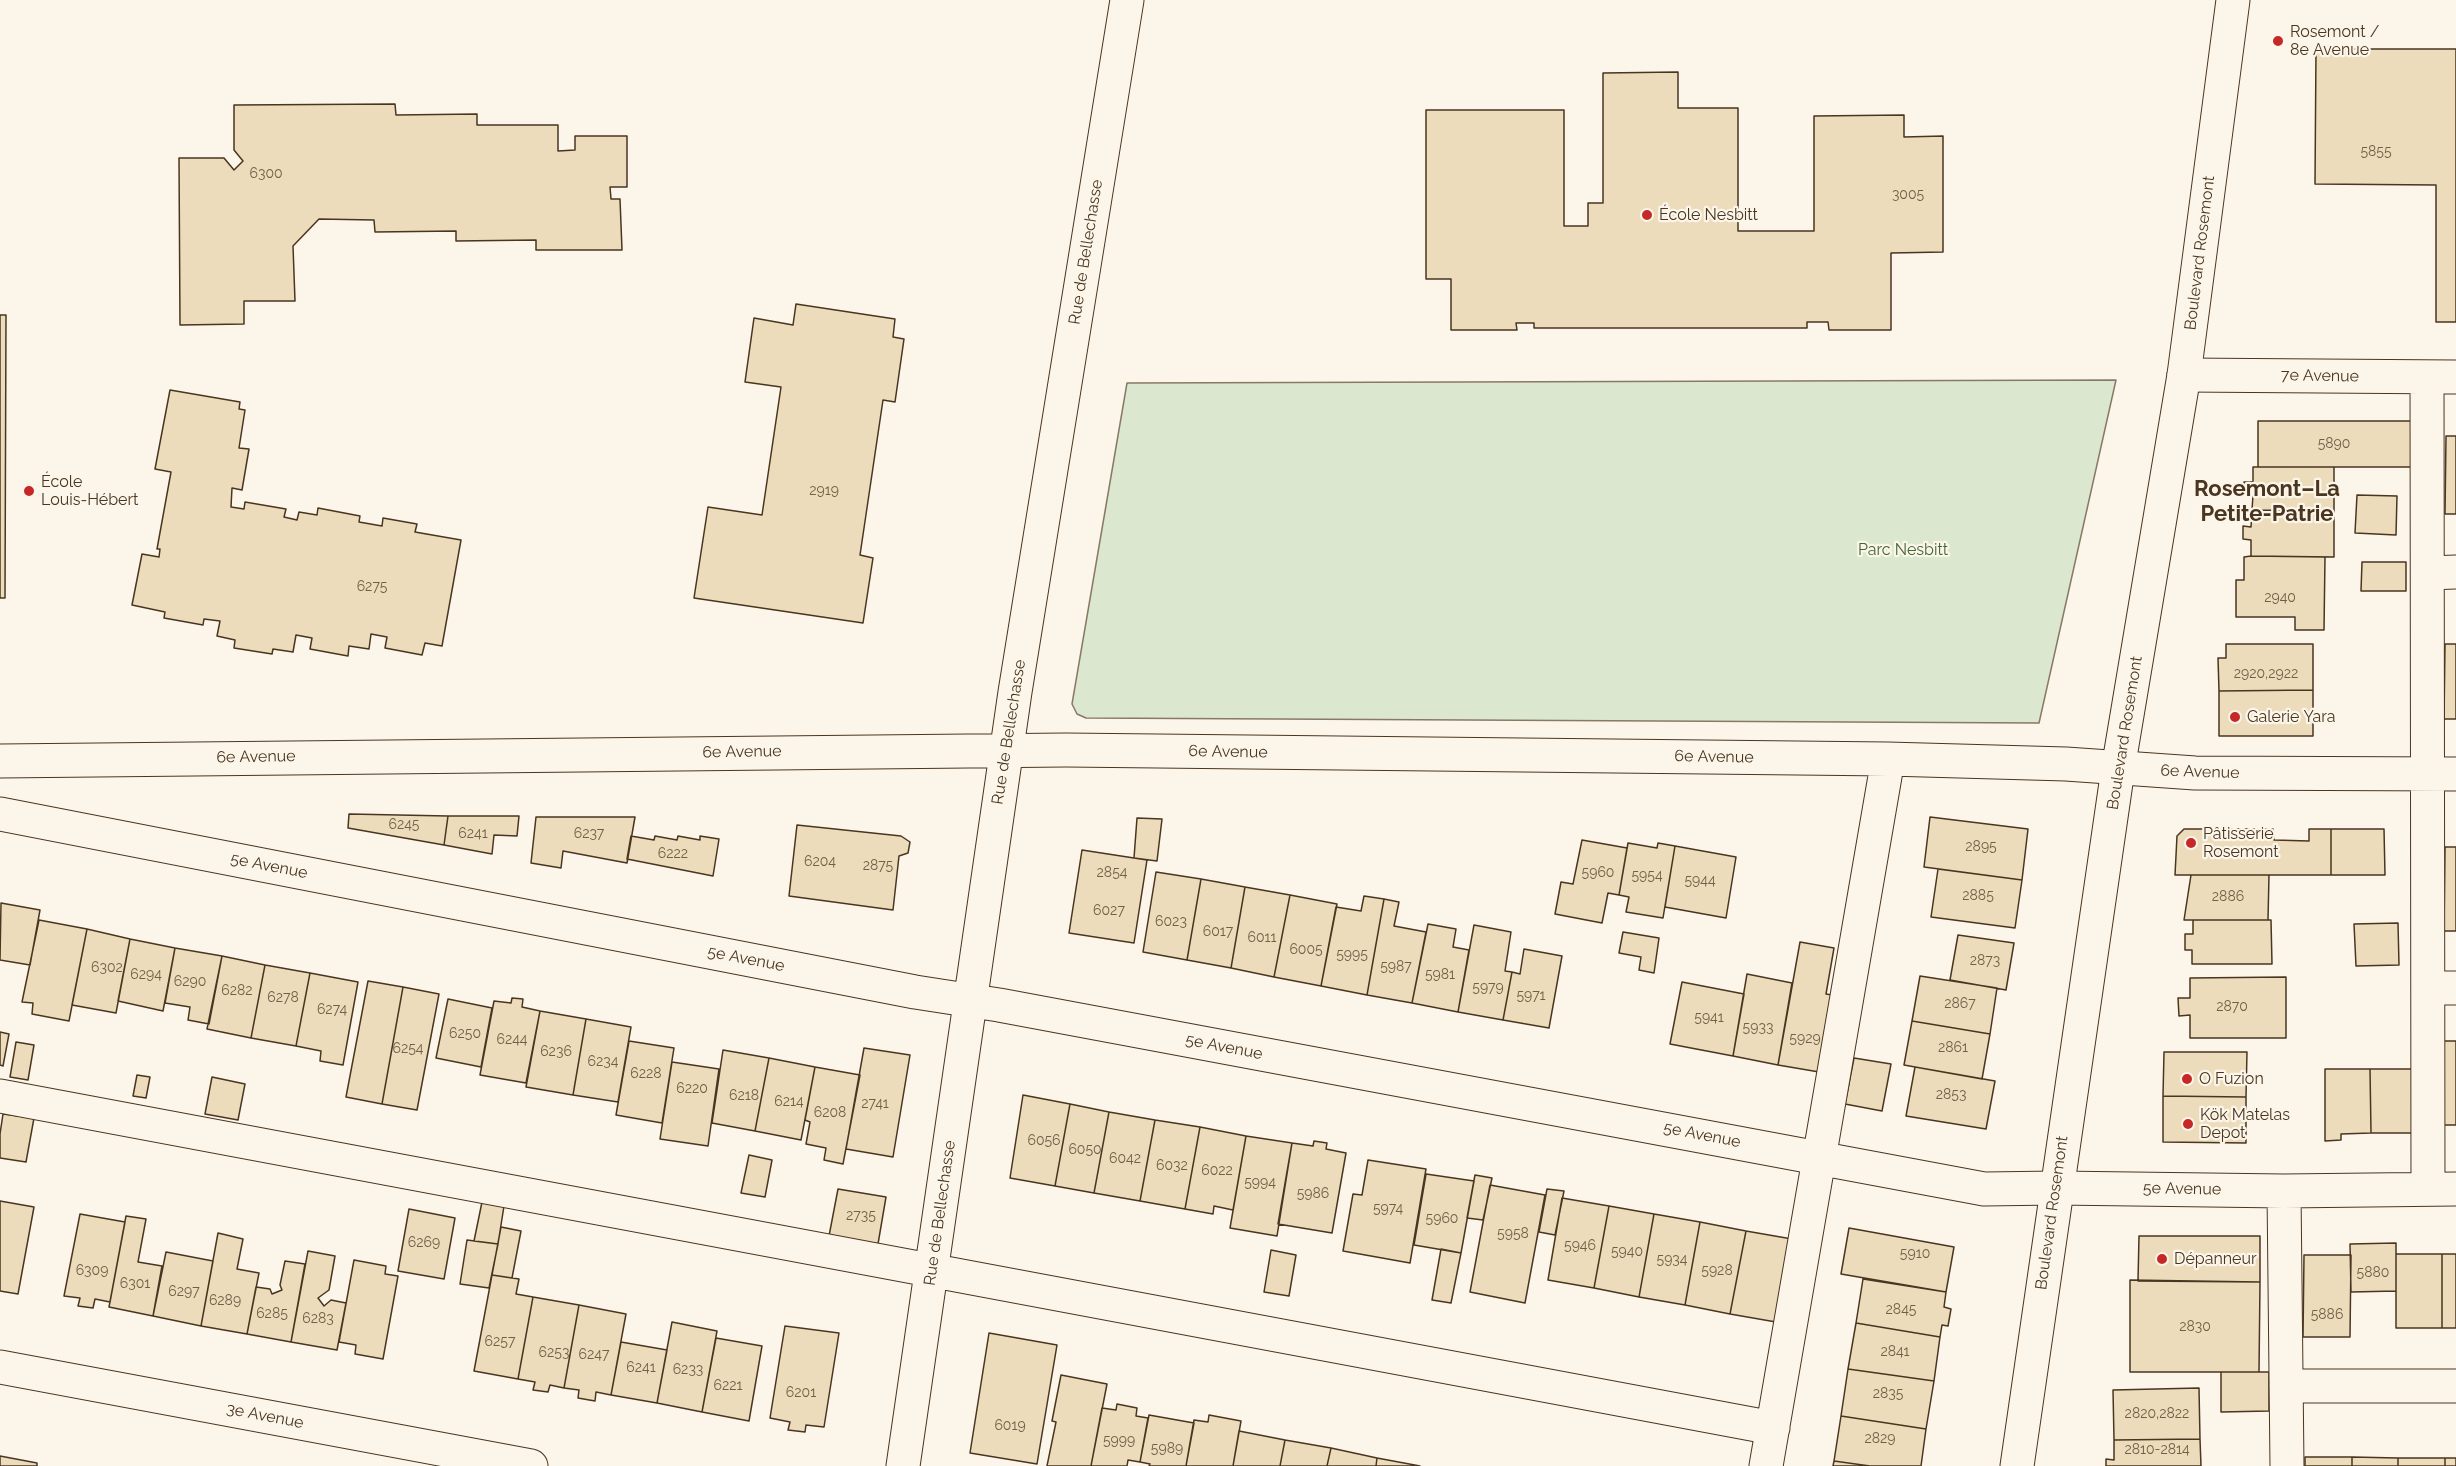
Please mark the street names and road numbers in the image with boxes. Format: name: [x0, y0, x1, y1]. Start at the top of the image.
street label: Boulevard Rosemont: [2181, 175, 2219, 331]
street label: Rue de Bellechasse: [1065, 178, 1107, 326]
street label: 7e Avenue: [2281, 366, 2359, 386]
street label: Boulevard Rosemont: [2103, 655, 2147, 811]
street label: Rue de Bellechasse: [988, 658, 1030, 806]
street label: 6e Avenue: [702, 742, 782, 762]
street label: 6e Avenue: [1188, 742, 1268, 762]
street label: 6e Avenue: [216, 747, 296, 767]
street label: 6e Avenue: [1674, 747, 1754, 767]
street label: 6e Avenue: [2160, 761, 2240, 783]
street label: 5e Avenue: [229, 849, 309, 883]
street label: 5e Avenue: [706, 942, 786, 976]
street label: 5e Avenue: [1184, 1030, 1264, 1064]
street label: 5e Avenue: [1662, 1118, 1742, 1152]
street label: Boulevard Rosemont: [2032, 1135, 2072, 1291]
street label: Rue de Bellechasse: [920, 1139, 960, 1287]
street label: 5e Avenue: [2143, 1179, 2221, 1199]
street label: 3e Avenue: [225, 1399, 305, 1433]

